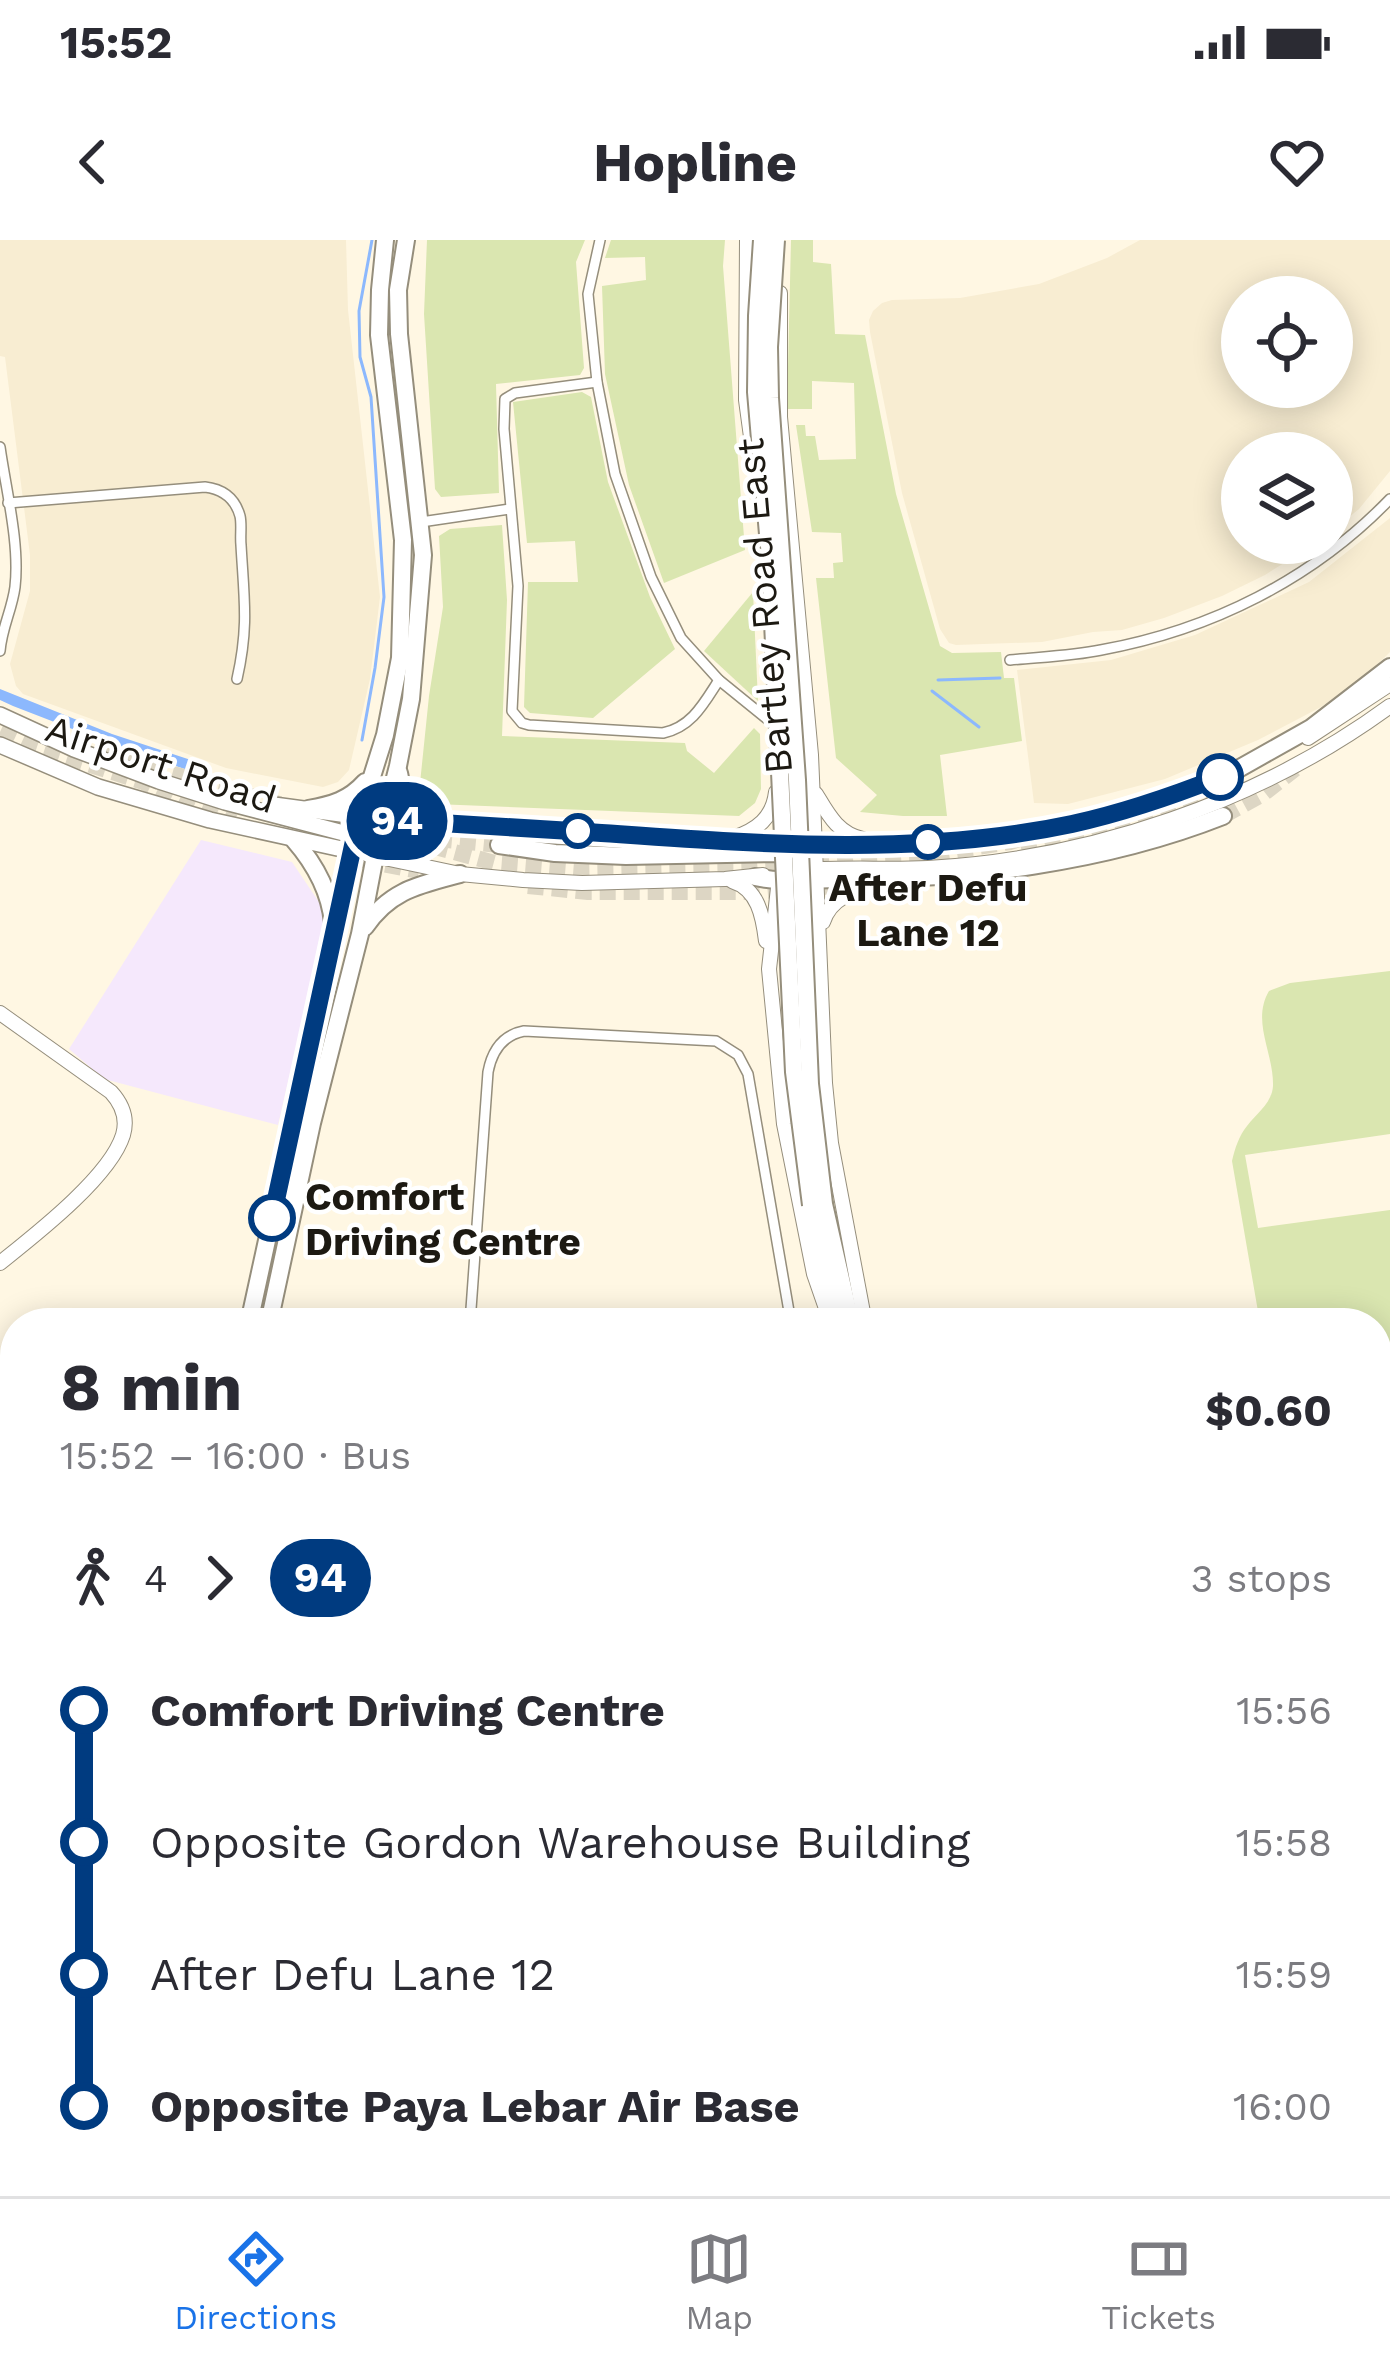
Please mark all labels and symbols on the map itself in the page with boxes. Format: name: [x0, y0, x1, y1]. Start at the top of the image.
street label: Bartley Road East: [727, 436, 801, 776]
street label: Airport Road: [40, 706, 282, 822]
unlabelled marker: [1198, 755, 1242, 799]
line badge: 94: [343, 782, 451, 860]
unlabelled marker: [562, 815, 594, 847]
marker: After Defu Lane 12: [912, 826, 944, 858]
place label: After Defu Lane 12: [829, 865, 1027, 955]
place label: Comfort Driving Centre: [305, 1174, 581, 1264]
marker: Comfort Driving Centre: [250, 1196, 294, 1240]

